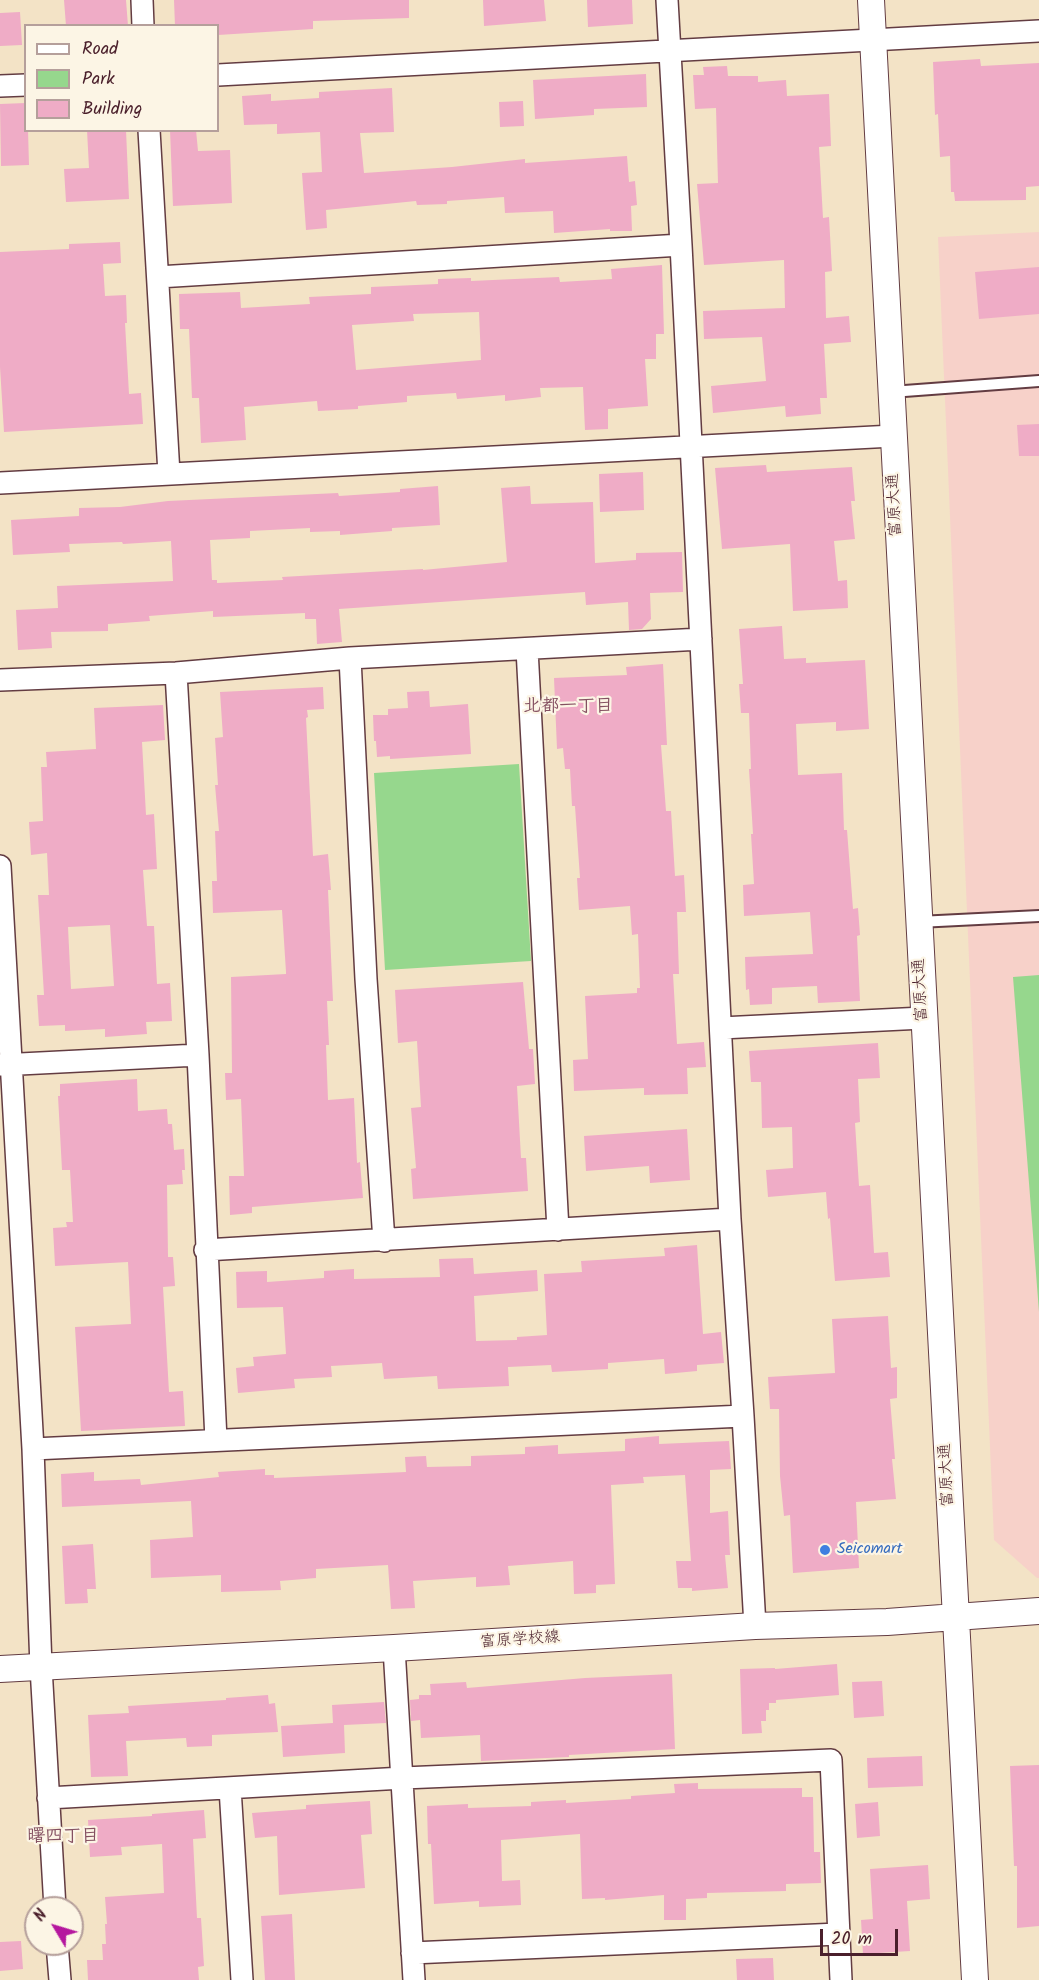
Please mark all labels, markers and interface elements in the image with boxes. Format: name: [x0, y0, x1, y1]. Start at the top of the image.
legend: [24, 24, 219, 132]
text: Road: [82, 35, 118, 64]
text: Park: [82, 65, 115, 94]
text: Building: [82, 95, 142, 124]
street label: 富原大通: [885, 473, 907, 537]
district label: 北都一丁目: [523, 697, 613, 719]
street label: 富原大通: [911, 958, 933, 1022]
street label: 富原大通: [937, 1443, 959, 1507]
place label: Seicomart: [837, 1540, 903, 1560]
marker: Seicomart: [818, 1543, 832, 1557]
street label: 富原学校線: [479, 1629, 561, 1653]
district label: 曙四丁目: [27, 1827, 99, 1849]
north arrow: [24, 1896, 84, 1956]
text: N: [28, 1904, 54, 1928]
scale bar: [823, 1917, 901, 1955]
text: 20 m: [831, 1925, 872, 1954]

